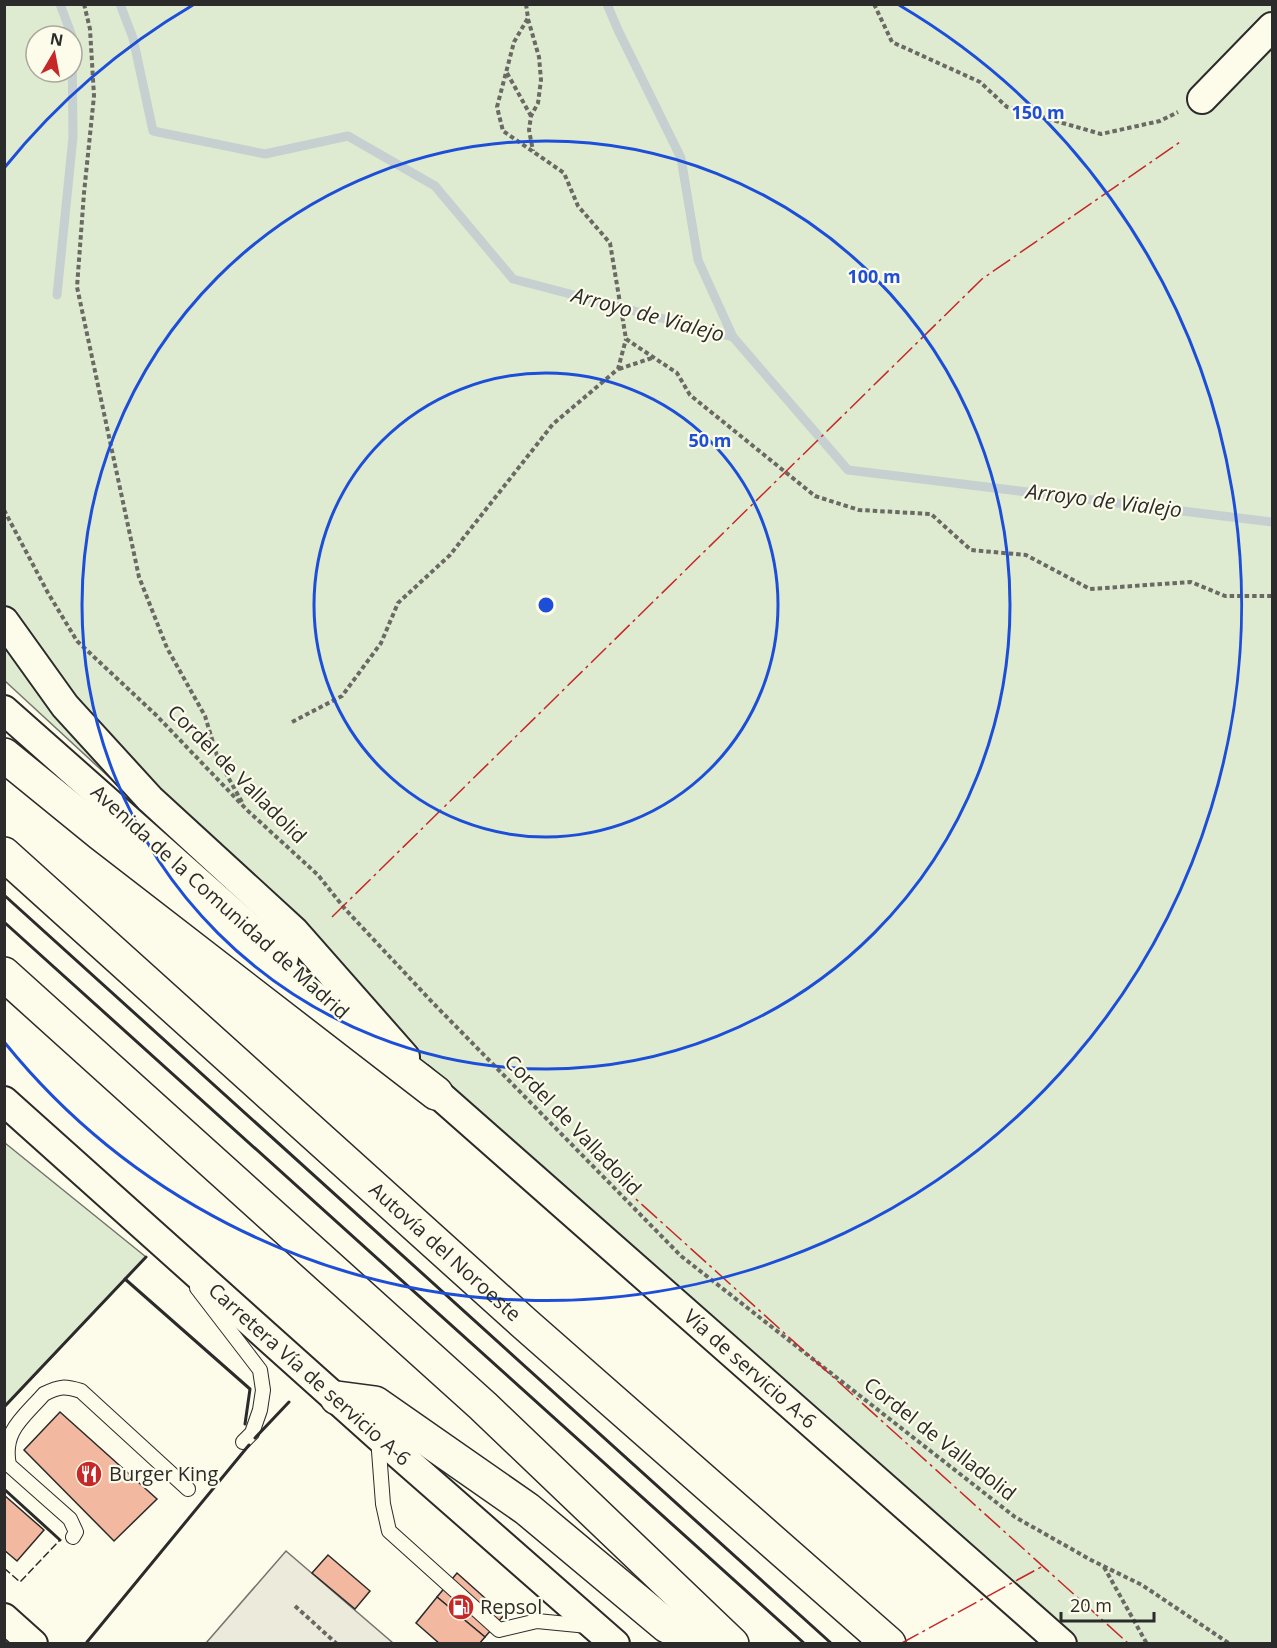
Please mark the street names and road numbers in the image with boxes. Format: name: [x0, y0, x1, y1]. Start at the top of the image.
street label: Cordel de Valladolid: [162, 698, 313, 849]
street label: Avenida de la Comunidad de Madrid: [85, 778, 355, 1025]
street label: Cordel de Valladolid: [499, 1048, 648, 1201]
street label: Autovía del Noroeste: [364, 1176, 527, 1327]
street label: Carretera Vía de servicio A-6: [203, 1276, 417, 1472]
street label: Vía de servicio A-6: [678, 1303, 822, 1434]
street label: Cordel de Valladolid: [859, 1371, 1022, 1507]

